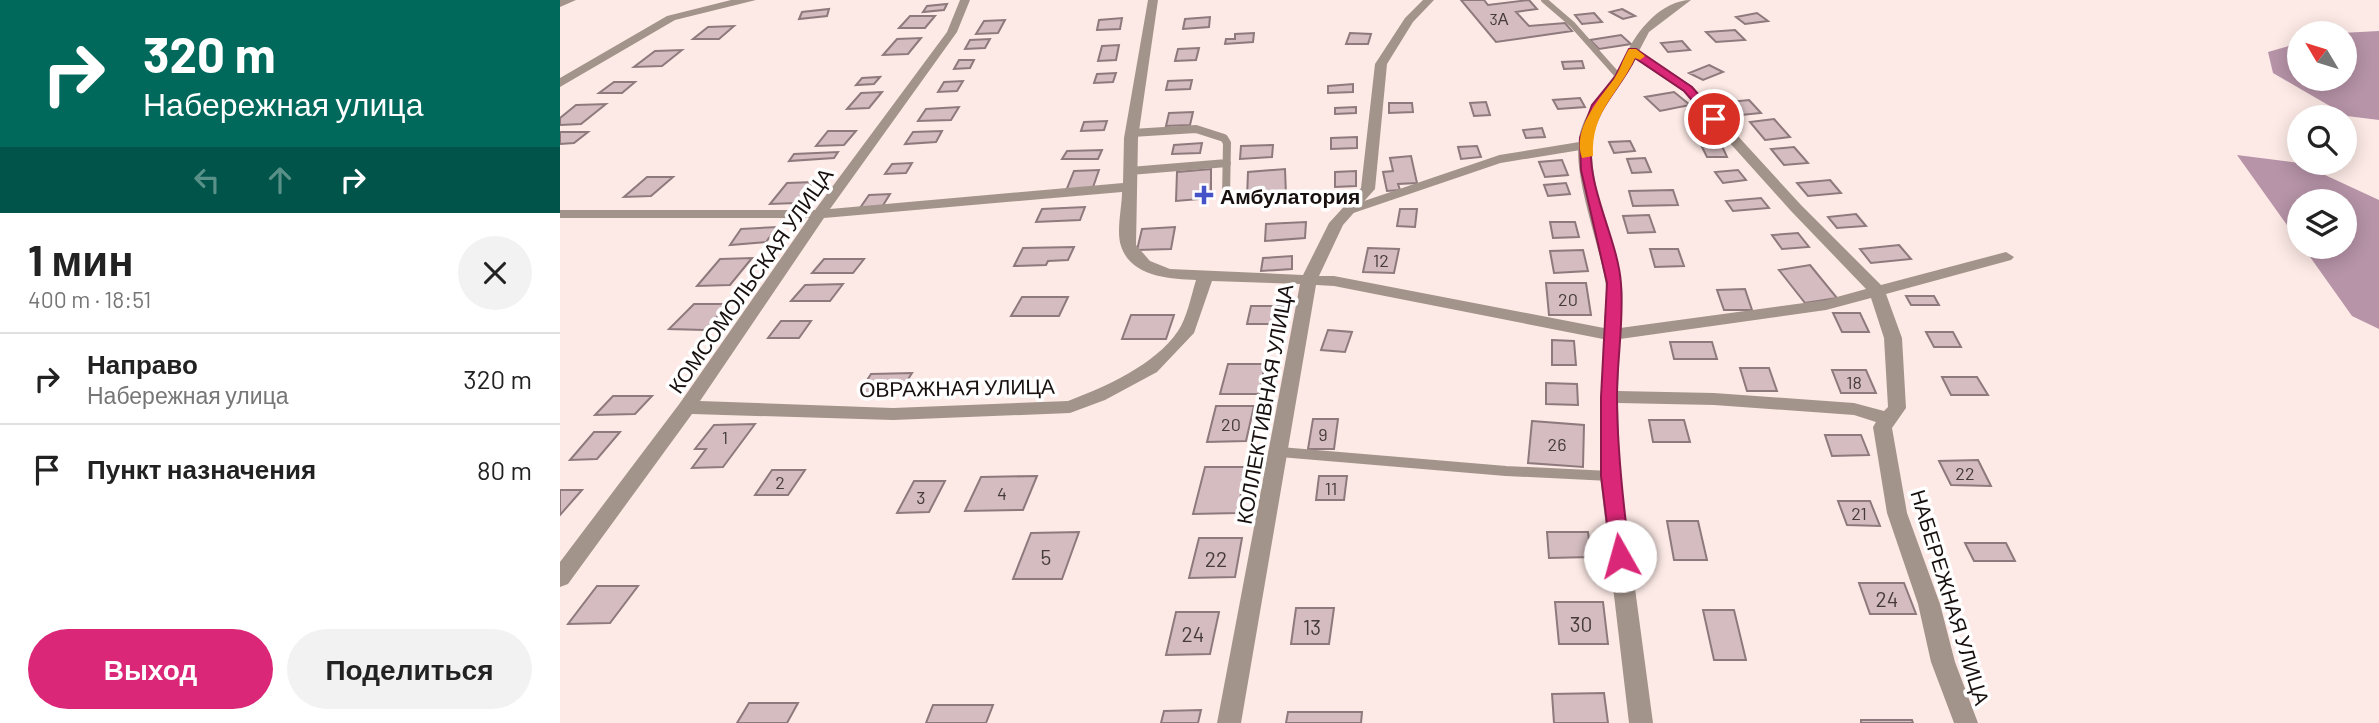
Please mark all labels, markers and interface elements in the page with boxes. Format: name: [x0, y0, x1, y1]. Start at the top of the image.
house number: 3А: [1490, 9, 1509, 28]
north arrow: [2287, 21, 2357, 91]
map controls: [2287, 21, 2357, 259]
text: 320 m: [143, 24, 276, 83]
icon: right: [28, 28, 119, 119]
text: Набережная улица: [143, 84, 423, 122]
pin: [1684, 89, 1744, 149]
icon: arrive: [1695, 100, 1733, 138]
button: search: [2287, 105, 2357, 175]
icon: left: [188, 161, 226, 199]
icon: ahead: [261, 161, 299, 199]
icon: right: [334, 161, 372, 199]
street label: КОМСОМОЛЬСКАЯ УЛИЦА: [663, 162, 837, 398]
place label: Амбулатория: [1220, 183, 1360, 208]
marker: Амбулатория: [1194, 185, 1214, 205]
button: layers: [2287, 189, 2357, 259]
text: 1 мин: [28, 234, 134, 284]
button: close: [458, 236, 532, 310]
house number: 12: [1373, 249, 1389, 271]
street label: КОЛЛЕКТИВНАЯ УЛИЦА: [1231, 282, 1297, 526]
text: 400 m · 18:51: [28, 285, 151, 313]
house number: 20: [1558, 288, 1578, 310]
text: Направо: [87, 348, 198, 379]
icon: right: [28, 360, 66, 398]
text: 320 m: [463, 363, 532, 394]
house number: 18: [1846, 371, 1862, 393]
street label: ОВРАЖНАЯ УЛИЦА: [859, 373, 1055, 401]
text: Набережная улица: [87, 381, 289, 409]
house number: 20: [1221, 413, 1241, 435]
house number: 9: [1318, 423, 1328, 445]
house number: 1: [722, 426, 728, 448]
house number: 26: [1548, 433, 1566, 455]
icon: arrive: [28, 451, 66, 489]
text: Пункт назначения: [87, 453, 316, 484]
text: 80 m: [477, 454, 532, 485]
house number: 22: [1955, 462, 1975, 484]
house number: 2: [775, 471, 785, 493]
house number: 11: [1325, 477, 1337, 499]
house number: 4: [997, 482, 1007, 504]
house number: 3: [916, 486, 926, 508]
street label: НАБЕРЕЖНАЯ УЛИЦА: [1906, 486, 1996, 708]
house number: 21: [1851, 502, 1867, 524]
position arrow: [1583, 519, 1657, 593]
house number: 5: [1041, 544, 1051, 569]
house number: 22: [1205, 546, 1227, 571]
house number: 24: [1876, 586, 1898, 611]
house number: 30: [1570, 611, 1592, 636]
house number: 13: [1303, 614, 1321, 639]
house number: 24: [1182, 621, 1204, 646]
button: Выход: [28, 629, 273, 709]
button: Поделиться: [287, 629, 532, 709]

